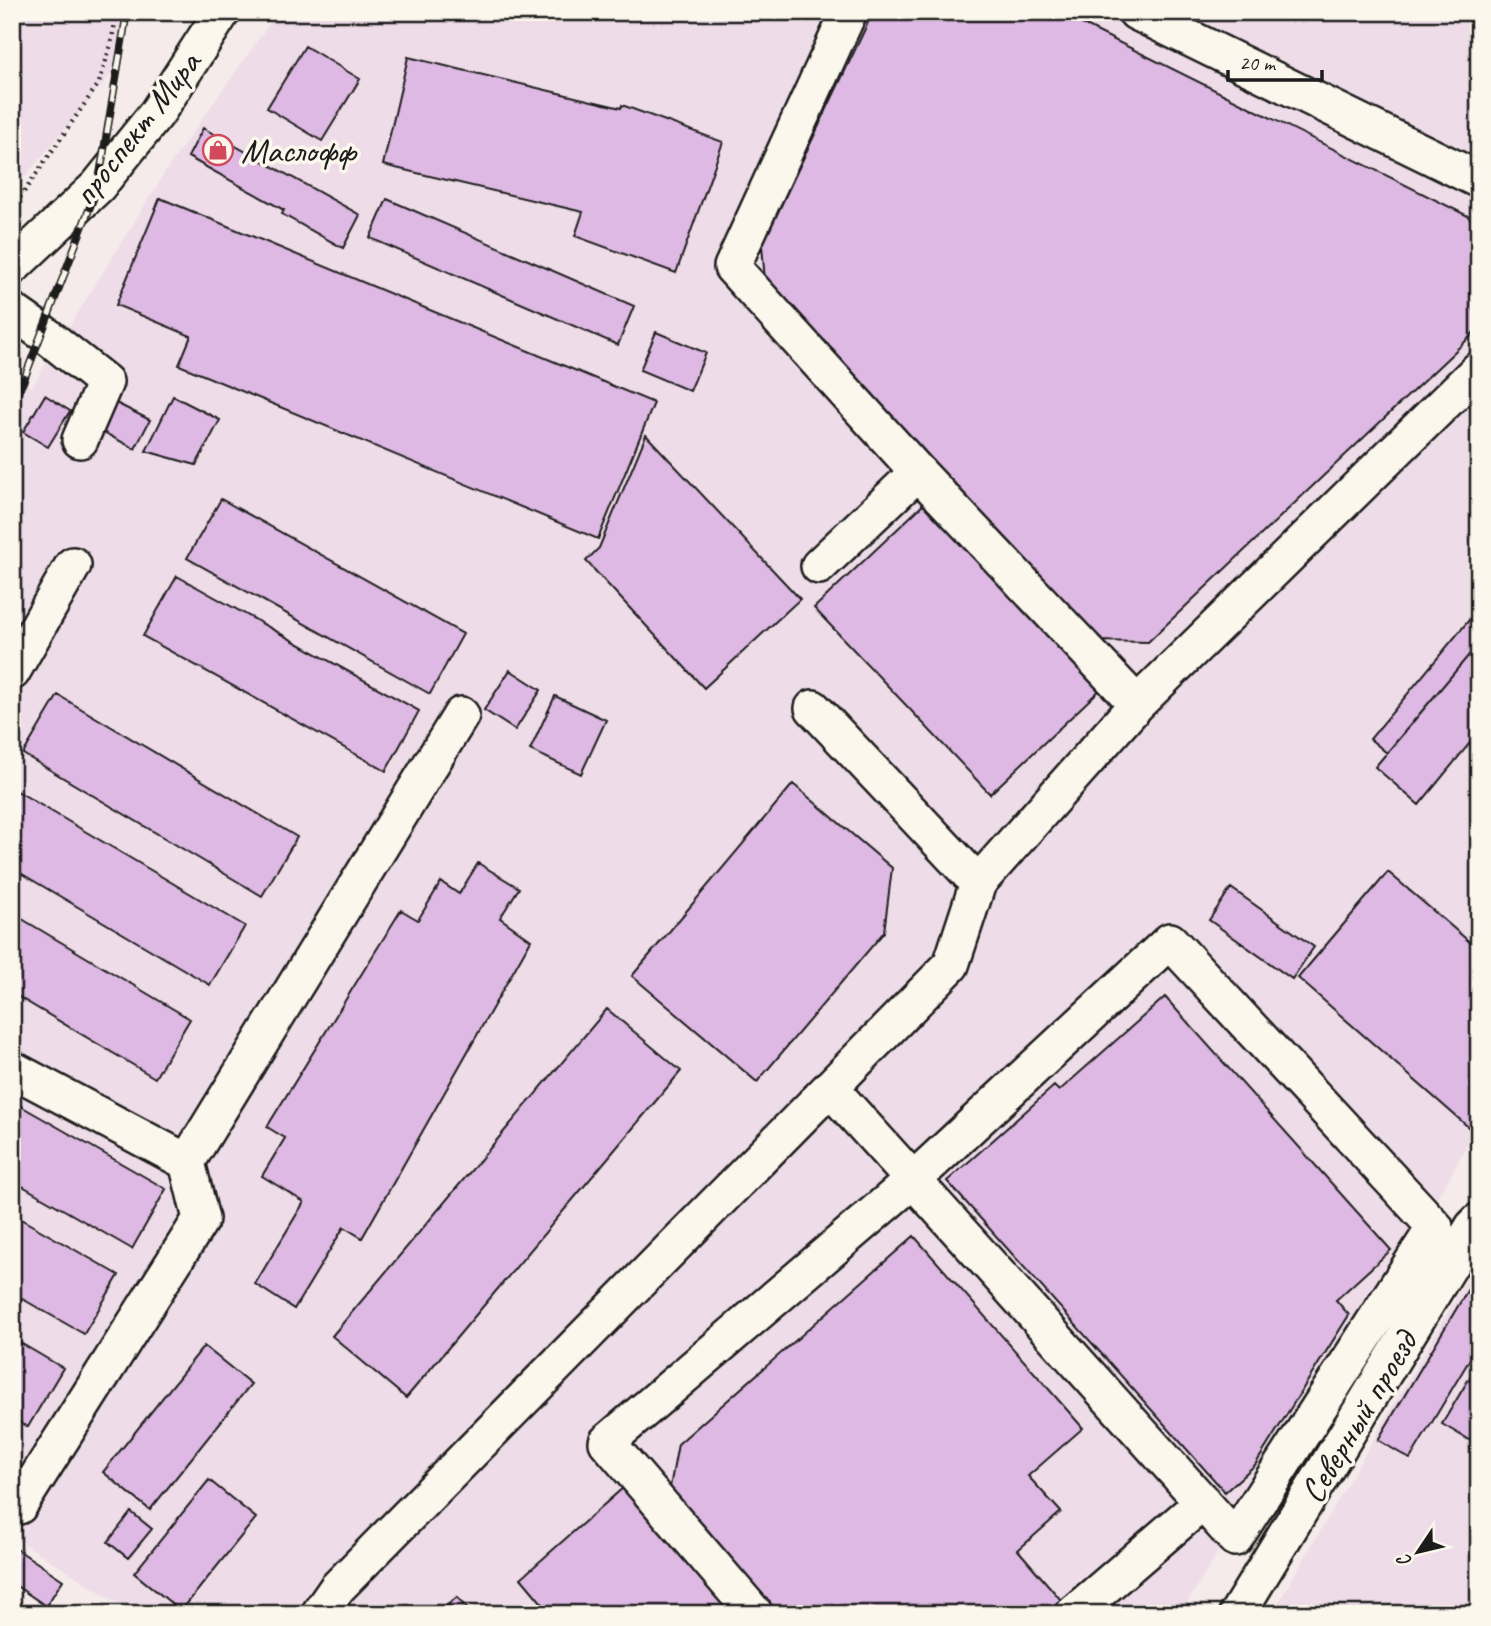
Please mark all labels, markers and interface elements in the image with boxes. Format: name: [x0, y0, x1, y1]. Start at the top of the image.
scale bar: [1228, 38, 1323, 82]
street label: проспект Мира: [62, 40, 212, 215]
text: 20 m: [1239, 50, 1277, 76]
place label: Маслофф: [241, 128, 359, 173]
shop icon: Маслофф: [201, 133, 235, 167]
street label: Северный проезд: [1290, 1320, 1429, 1511]
north arrow: [1382, 1518, 1452, 1588]
text: С: [1391, 1548, 1417, 1572]

